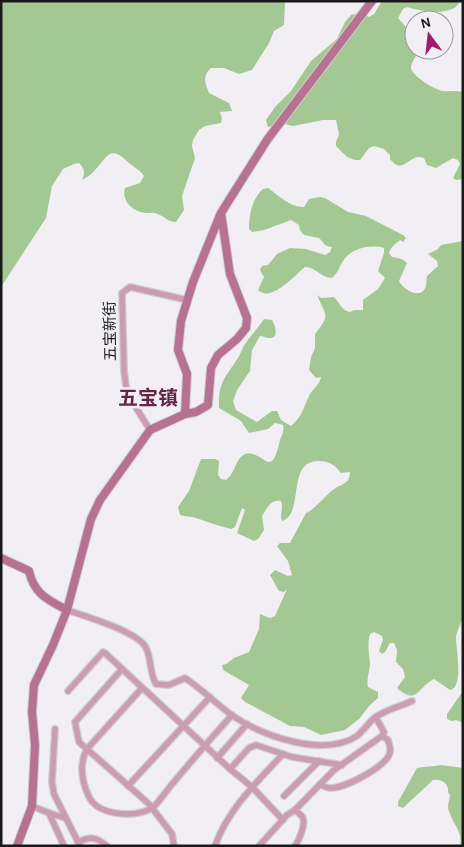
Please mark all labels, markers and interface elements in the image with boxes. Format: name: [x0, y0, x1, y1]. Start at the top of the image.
north arrow: [404, 10, 454, 60]
text: N: [419, 15, 432, 31]
street label: 五宝新街: [101, 301, 119, 361]
district label: 五宝镇: [118, 387, 178, 409]

